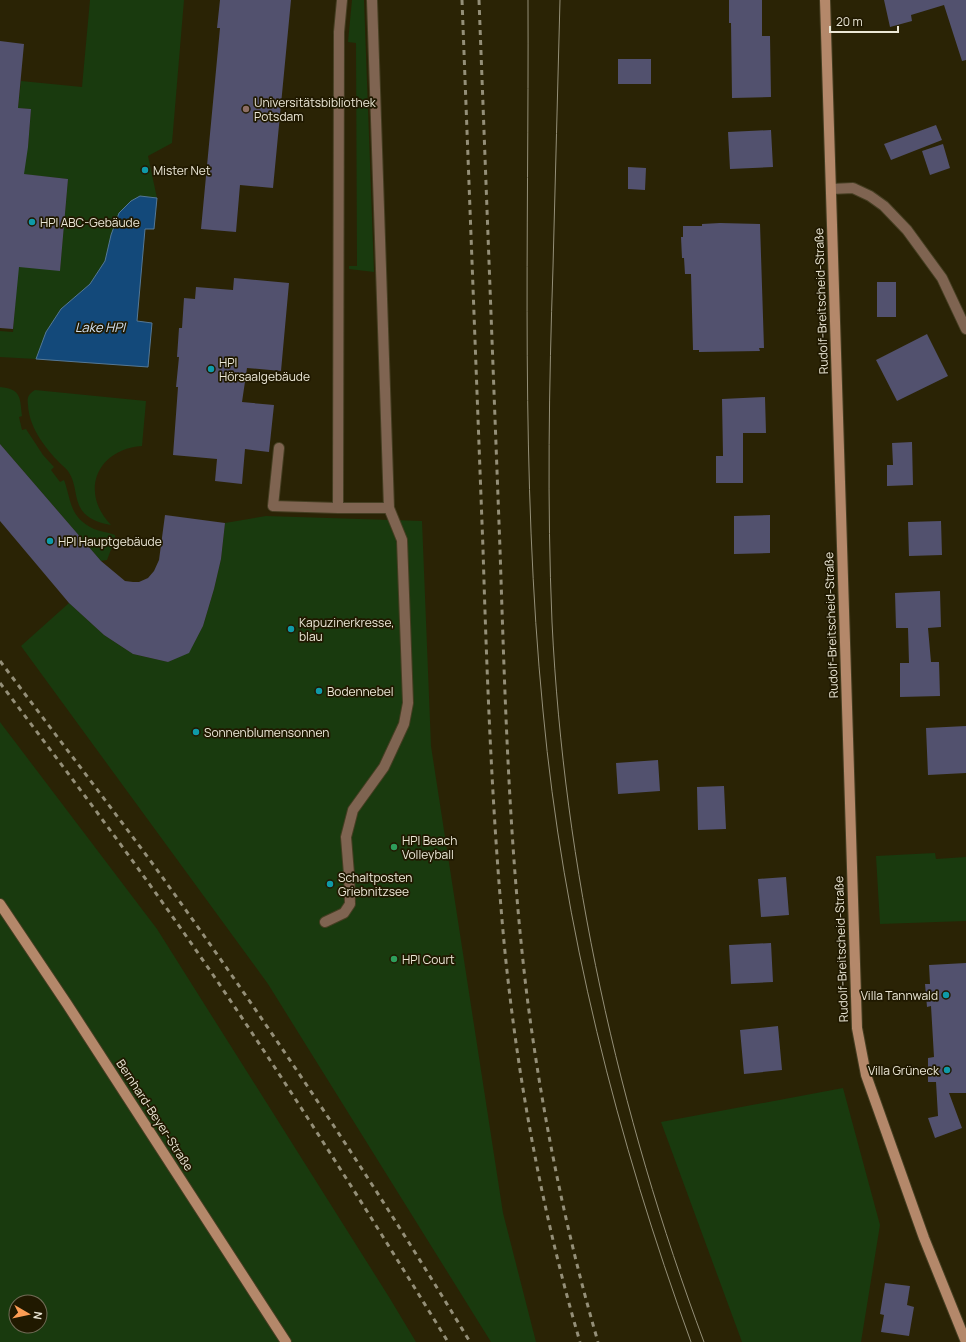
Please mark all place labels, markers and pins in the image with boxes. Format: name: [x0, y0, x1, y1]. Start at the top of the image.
place label: Universitätsbibliothek Potsdam: [254, 94, 377, 125]
marker: Universitätsbibliothek Potsdam: [241, 104, 251, 114]
place label: Mister Net: [153, 162, 211, 179]
marker: Mister Net: [140, 165, 150, 175]
place label: HPI ABC-Gebäude: [40, 214, 140, 231]
marker: HPI ABC-Gebäude: [27, 217, 37, 227]
place label: HPI Hörsaalgebäude: [219, 354, 310, 385]
marker: HPI Hörsaalgebäude: [206, 364, 216, 374]
place label: HPI Hauptgebäude: [58, 533, 162, 550]
marker: HPI Hauptgebäude: [45, 536, 55, 546]
place label: Kapuzinerkresse, blau: [299, 614, 394, 645]
marker: Kapuzinerkresse, blau: [286, 624, 296, 634]
place label: Bodennebel: [327, 683, 394, 700]
marker: Bodennebel: [314, 686, 324, 696]
place label: Sonnenblumensonnen: [204, 724, 329, 741]
marker: Sonnenblumensonnen: [191, 727, 201, 737]
place label: HPI Beach Volleyball: [402, 832, 457, 863]
marker: HPI Beach Volleyball: [389, 842, 399, 852]
place label: Schaltposten Griebnitzsee: [338, 869, 412, 900]
marker: Schaltposten Griebnitzsee: [325, 879, 335, 889]
place label: HPI Court: [402, 951, 455, 968]
marker: HPI Court: [389, 954, 399, 964]
place label: Villa Tannwald: [861, 987, 938, 1004]
marker: Villa Tannwald: [941, 990, 951, 1000]
place label: Villa Grüneck: [868, 1062, 940, 1079]
marker: Villa Grüneck: [942, 1065, 952, 1075]

